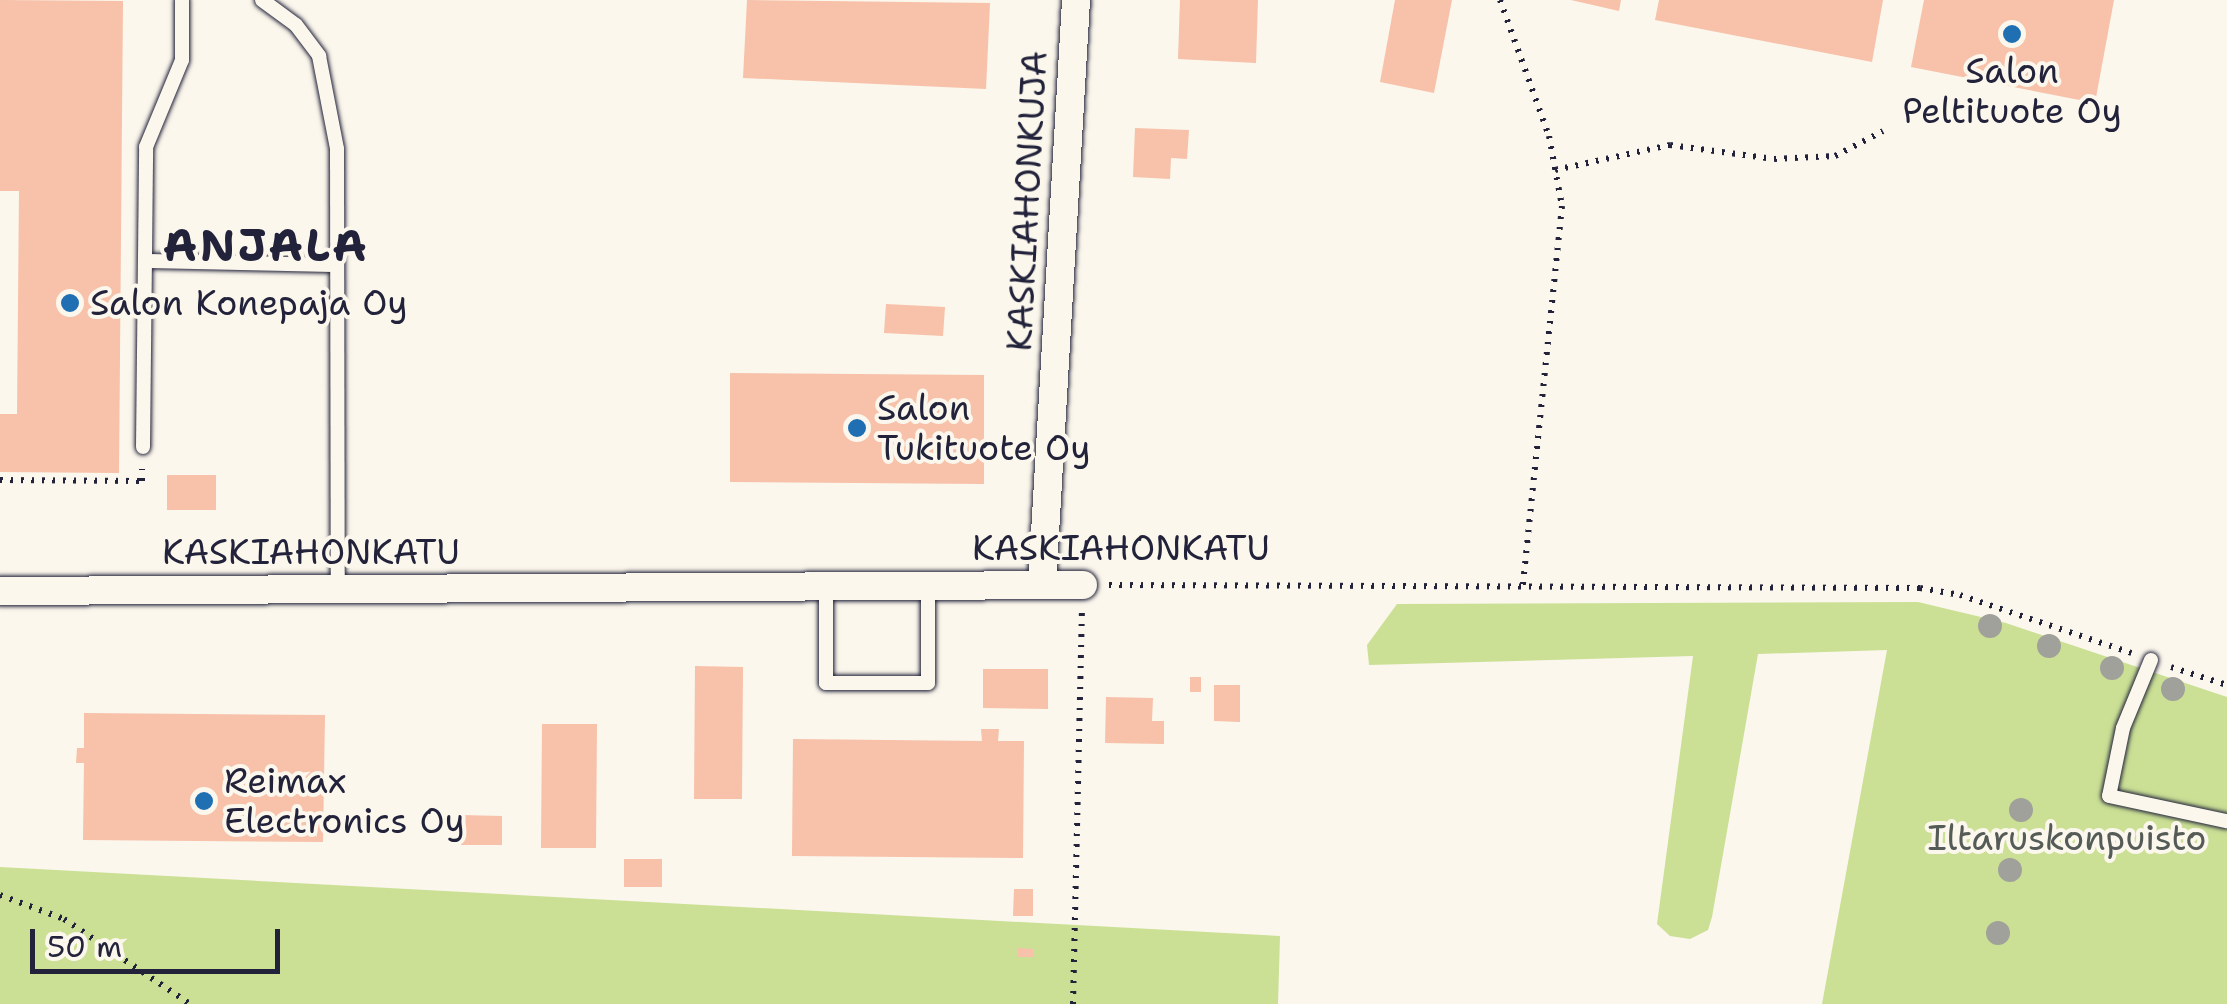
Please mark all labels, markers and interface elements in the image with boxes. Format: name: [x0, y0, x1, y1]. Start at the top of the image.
marker: Salon Peltituote Oy: [2001, 23, 2023, 45]
street label: KASKIAHONKUJA: [998, 50, 1056, 352]
place label: Salon Peltituote Oy: [1902, 50, 2122, 132]
district label: ANJALA: [163, 219, 369, 273]
place label: Salon Konepaja Oy: [90, 282, 408, 324]
marker: Salon Konepaja Oy: [59, 292, 81, 314]
place label: Salon Tukituote Oy: [877, 387, 1091, 469]
marker: Salon Tukituote Oy: [846, 417, 868, 439]
street label: KASKIAHONKATU: [972, 527, 1270, 569]
street label: KASKIAHONKATU: [162, 531, 460, 573]
place label: Reimax Electronics Oy: [224, 760, 465, 842]
marker: Reimax Electronics Oy: [193, 790, 215, 812]
park label: Iltaruskonpuisto: [1928, 817, 2206, 859]
scale bar: [35, 909, 285, 971]
text: 50 m: [47, 926, 122, 967]

